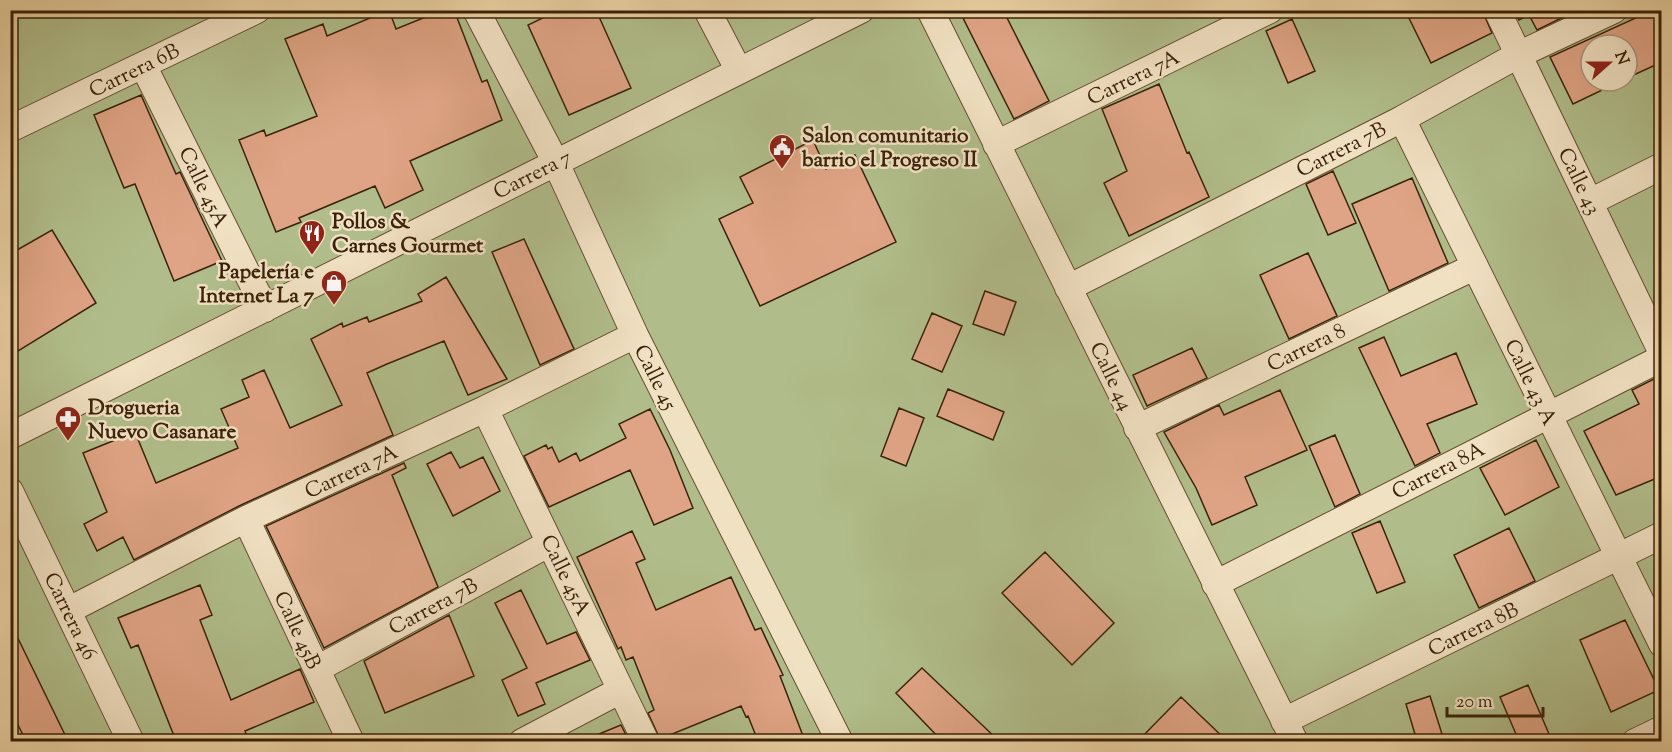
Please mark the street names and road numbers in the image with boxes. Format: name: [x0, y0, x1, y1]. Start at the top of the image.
street label: Carrera 6B: [85, 37, 185, 107]
street label: Carrera 7A: [1082, 43, 1185, 114]
street label: Carrera 7B: [1292, 115, 1392, 186]
street label: Calle 45A: [170, 142, 235, 234]
street label: Carrera 7: [489, 143, 578, 208]
street label: Calle 43: [1549, 143, 1607, 220]
street label: Carrera 8: [1263, 317, 1351, 381]
street label: Calle 43 A: [1495, 335, 1563, 431]
street label: Calle 44: [1081, 337, 1140, 416]
street label: Calle 45: [625, 340, 683, 416]
street label: Carrera 8A: [1387, 436, 1491, 508]
street label: Carrera 7A: [300, 438, 403, 507]
street label: Calle 45A: [532, 530, 597, 622]
street label: Carrera 46: [35, 568, 103, 666]
street label: Carrera 7B: [384, 572, 484, 644]
street label: Calle 45B: [265, 587, 327, 675]
street label: Carrera 8B: [1424, 596, 1524, 666]

